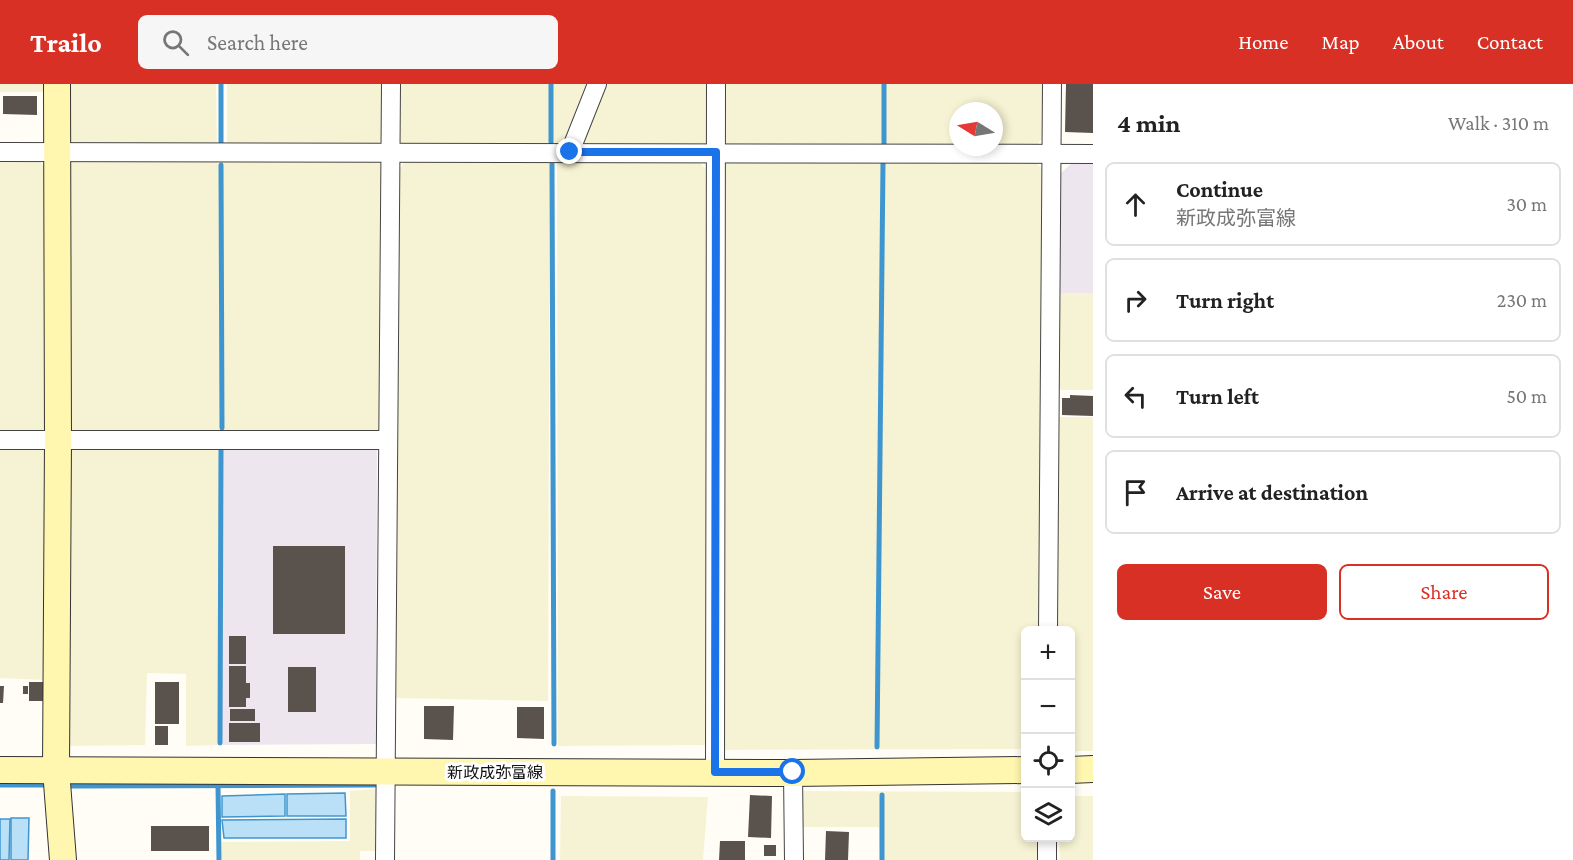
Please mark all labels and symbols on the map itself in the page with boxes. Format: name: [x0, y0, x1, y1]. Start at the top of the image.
north arrow: [949, 102, 1003, 156]
route end: [556, 138, 582, 164]
route start: [779, 758, 805, 784]
street label: 新政成弥富線: [447, 764, 543, 781]

